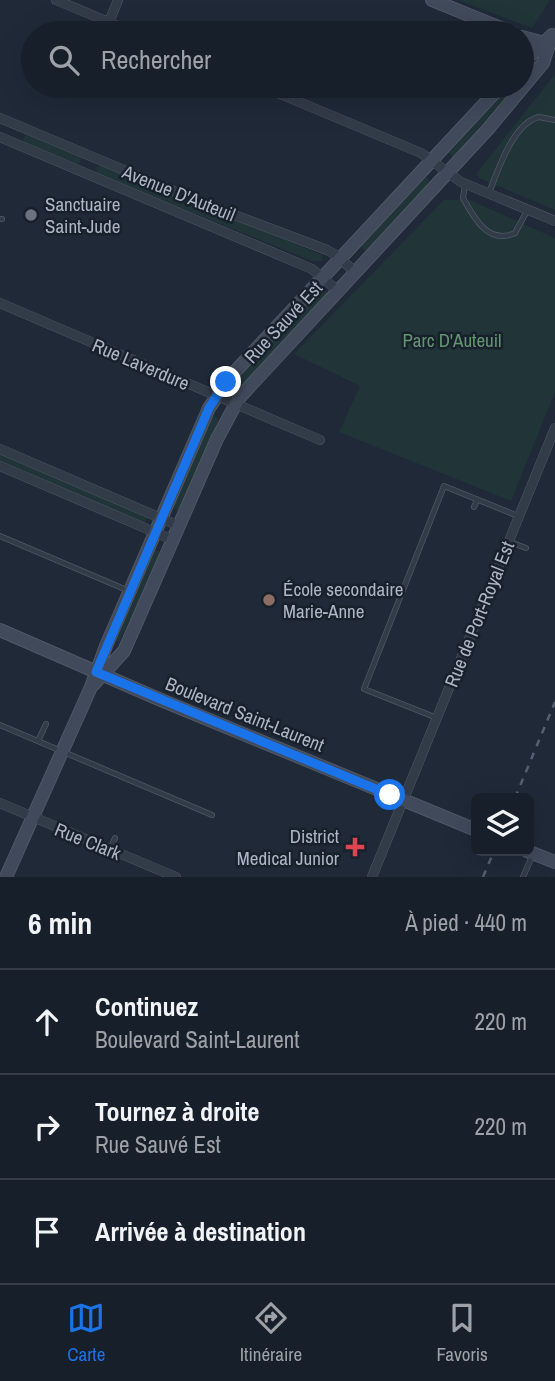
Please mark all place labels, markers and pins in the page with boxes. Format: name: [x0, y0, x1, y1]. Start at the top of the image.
place label: Sanctuaire Saint-Jude: [45, 191, 120, 239]
marker: Sanctuaire Saint-Jude: [23, 207, 39, 223]
place label: École secondaire Marie-Anne: [283, 576, 403, 624]
marker: École secondaire Marie-Anne: [261, 592, 277, 608]
place label: District Medical Junior: [237, 823, 340, 871]
marker: District Medical Junior: [345, 837, 365, 857]

